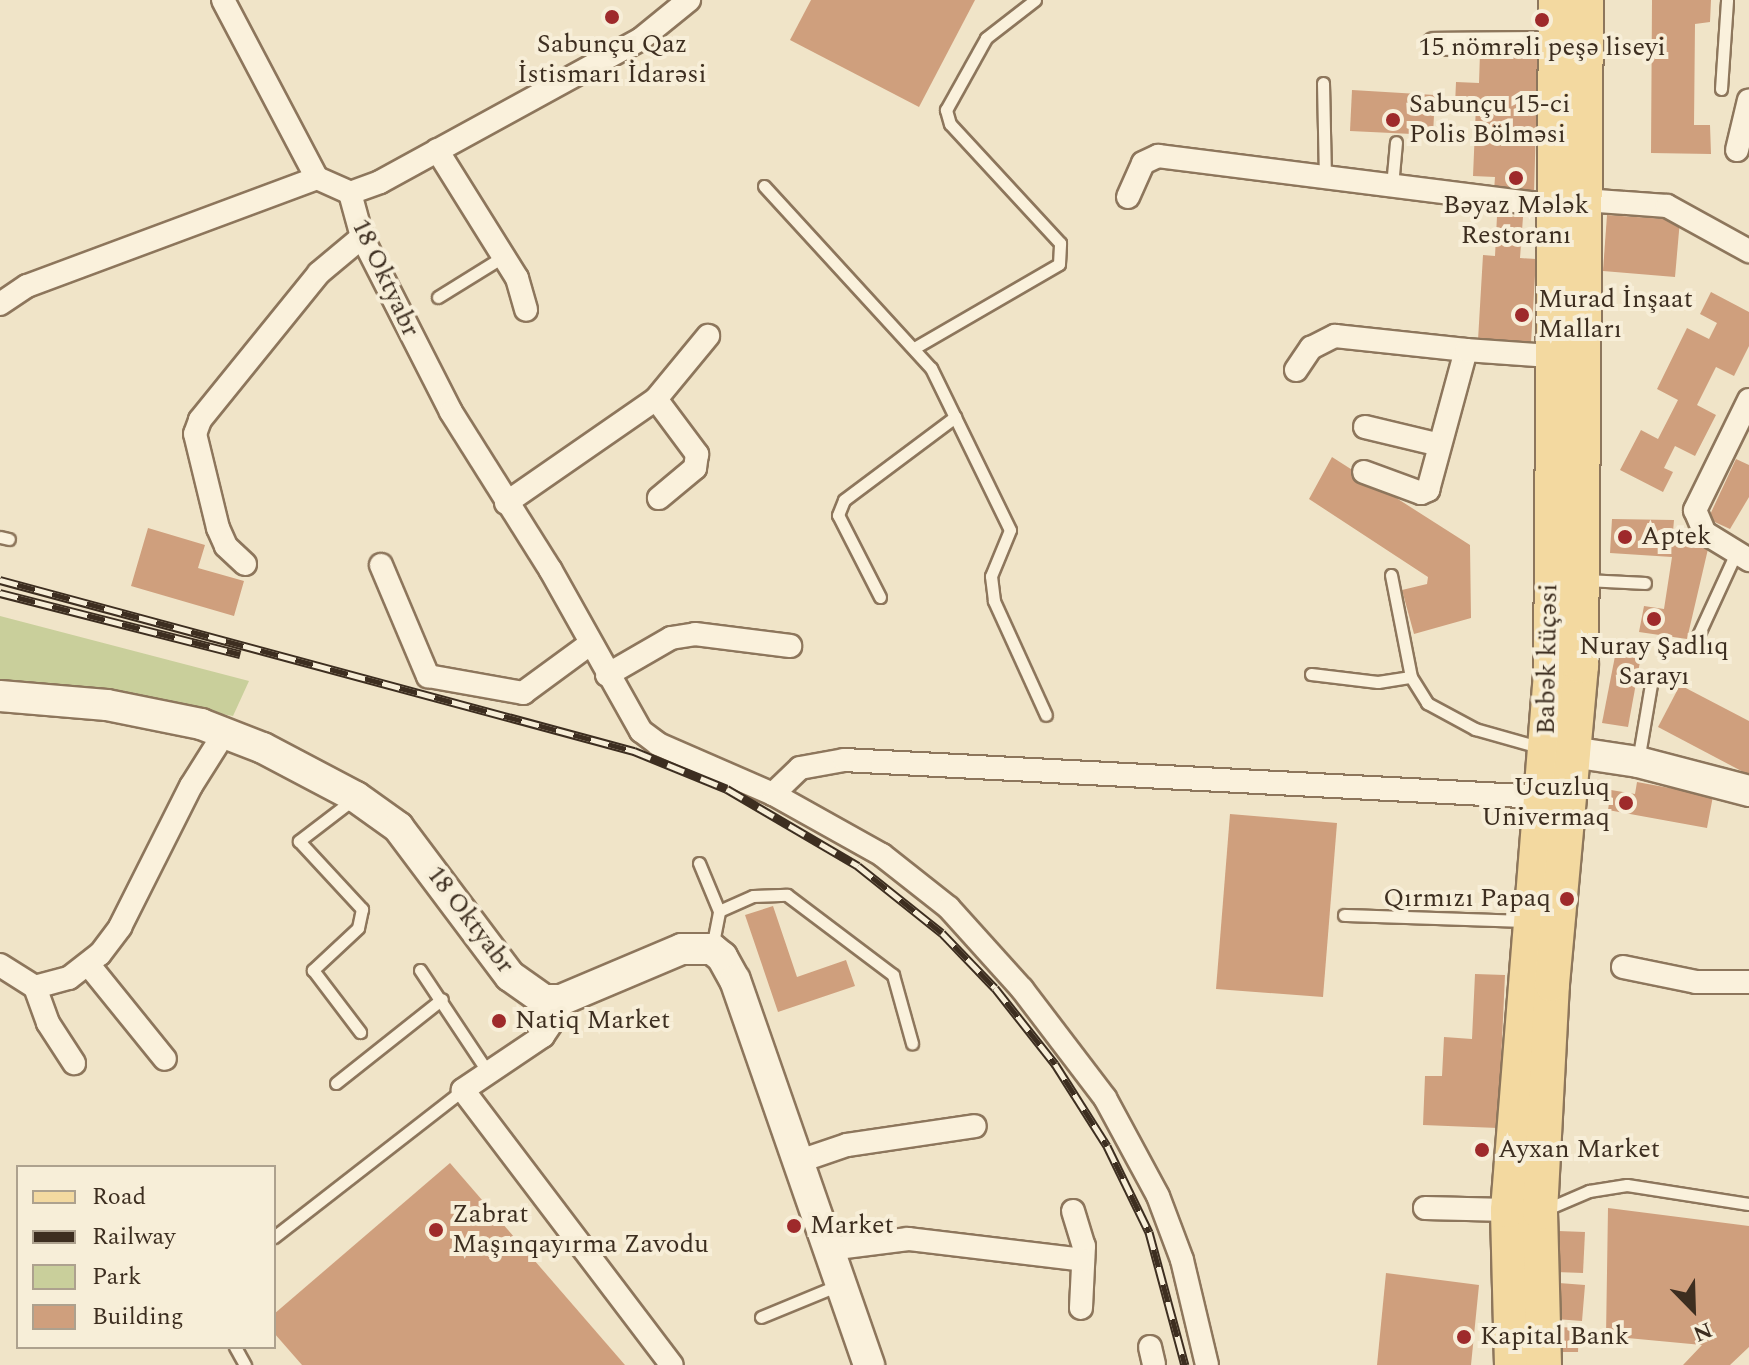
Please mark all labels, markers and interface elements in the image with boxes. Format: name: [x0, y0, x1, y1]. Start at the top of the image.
marker: Sabunçu Qaz İstismarı İdarəsi: [603, 8, 621, 26]
marker: 15 nömrәli peşә liseyi: [1533, 11, 1551, 29]
place label: Sabunçu Qaz İstismarı İdarəsi: [517, 29, 707, 90]
place label: 15 nömrәli peşә liseyi: [1418, 32, 1666, 64]
place label: Sabunçu 15-ci Polis Bölməsi: [1409, 89, 1570, 150]
marker: Sabunçu 15-ci Polis Bölməsi: [1384, 111, 1402, 129]
marker: Bəyaz Mələk Restoranı: [1507, 169, 1525, 187]
place label: Bəyaz Mələk Restoranı: [1443, 190, 1589, 252]
street label: 18 Oktyabr: [344, 214, 426, 342]
place label: Murad İnşaat Malları: [1538, 284, 1693, 346]
marker: Murad İnşaat Malları: [1513, 306, 1531, 324]
place label: Aptek: [1641, 521, 1712, 553]
marker: Aptek: [1616, 528, 1634, 546]
street label: Babək küçəsi: [1531, 583, 1565, 735]
marker: Nuray Şadlıq Sarayı: [1645, 610, 1663, 628]
place label: Nuray Şadlıq Sarayı: [1579, 631, 1729, 692]
place label: Ucuzluq Univermaq: [1482, 772, 1610, 834]
marker: Ucuzluq Univermaq: [1617, 794, 1635, 812]
street label: 18 Oktyabr: [419, 860, 521, 980]
place label: Qırmızı Papaq: [1383, 883, 1551, 915]
marker: Qırmızı Papaq: [1558, 890, 1576, 908]
place label: Natiq Market: [515, 1005, 670, 1037]
marker: Natiq Market: [490, 1012, 508, 1030]
place label: Ayxan Market: [1498, 1134, 1660, 1166]
marker: Ayxan Market: [1473, 1141, 1491, 1159]
legend: [16, 1165, 276, 1349]
text: Road: [92, 1179, 146, 1215]
place label: Zabrat Maşınqayırma Zavodu: [452, 1199, 709, 1260]
place label: Market: [810, 1210, 894, 1242]
marker: Market: [785, 1217, 803, 1235]
text: Railway: [92, 1219, 176, 1255]
marker: Zabrat Maşınqayırma Zavodu: [427, 1221, 445, 1239]
text: Park: [92, 1259, 142, 1295]
north arrow: [1653, 1269, 1733, 1349]
text: Building: [92, 1299, 184, 1335]
text: N: [1688, 1313, 1717, 1350]
place label: Kapital Bank: [1480, 1321, 1629, 1353]
marker: Kapital Bank: [1455, 1328, 1473, 1346]

